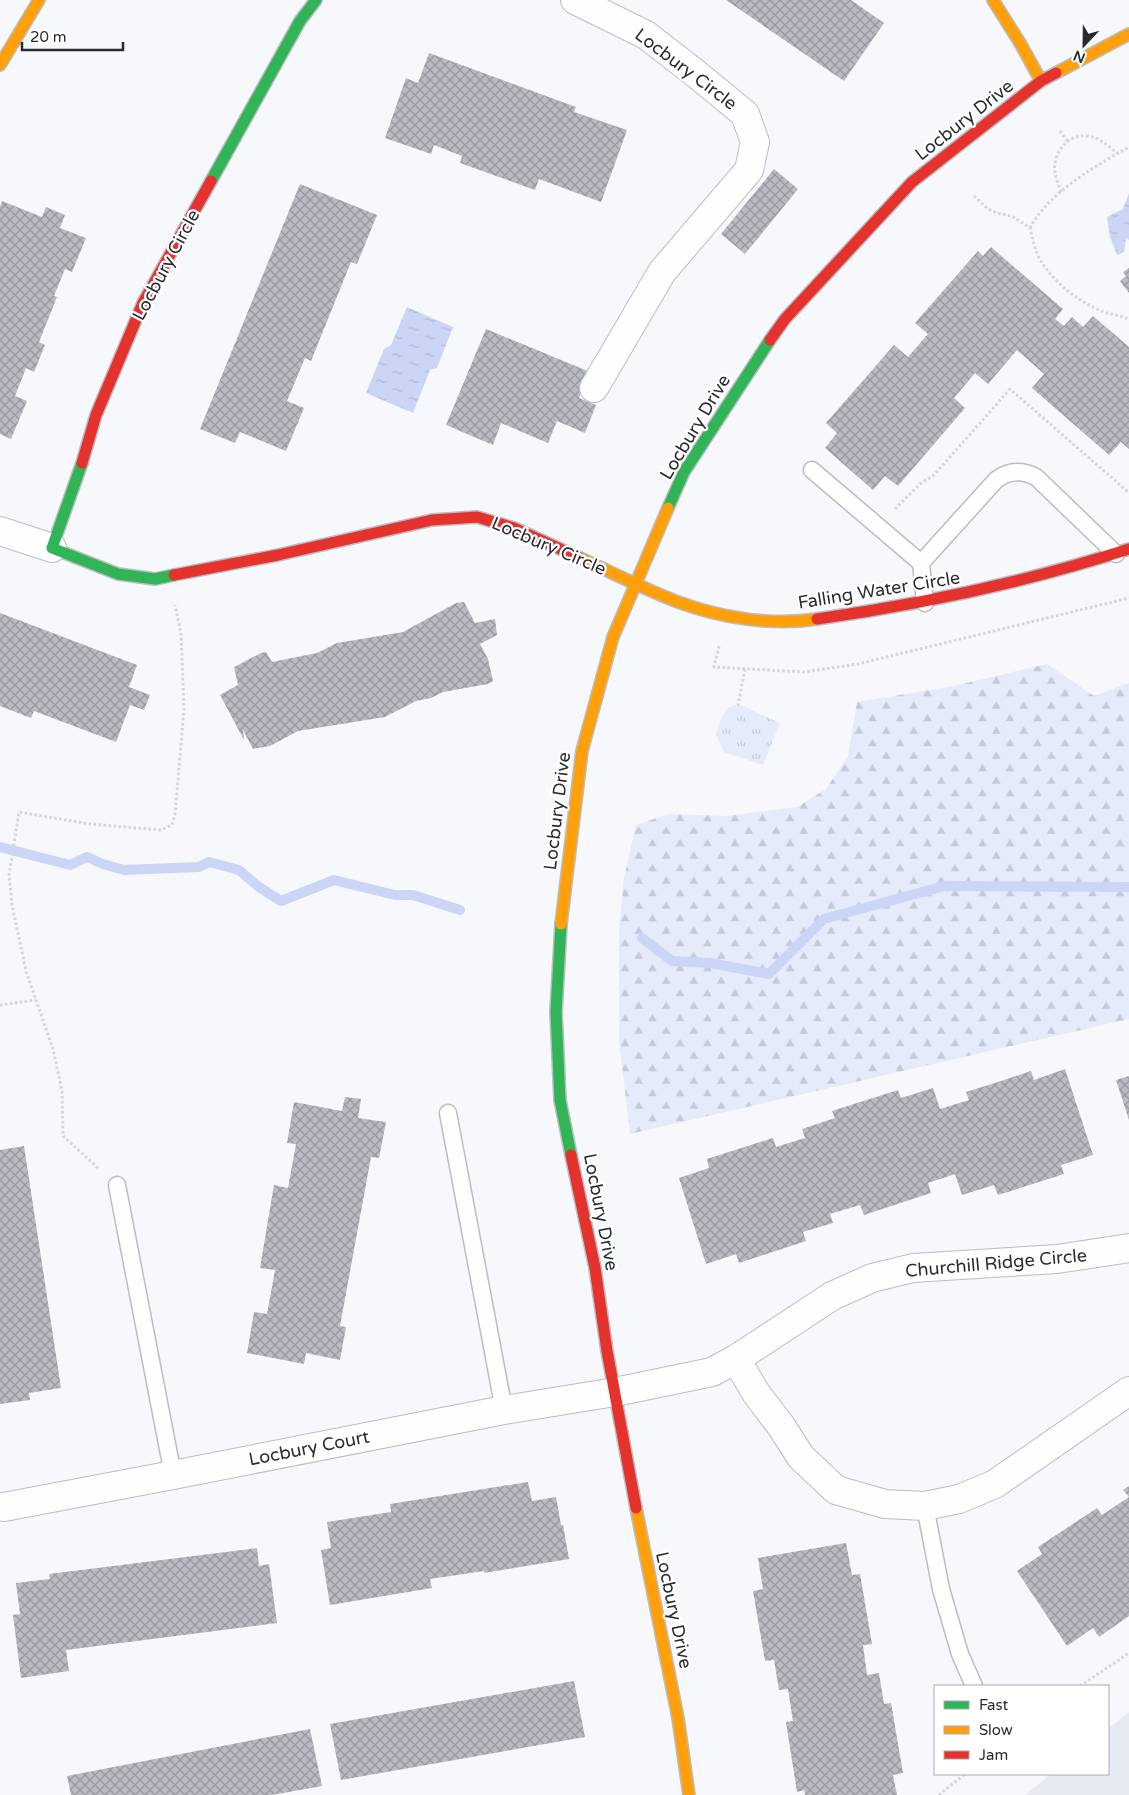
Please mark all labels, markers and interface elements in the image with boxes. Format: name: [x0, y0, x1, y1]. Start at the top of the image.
scale bar: [22, 20, 124, 52]
north arrow: [1059, 20, 1109, 70]
street label: Locbury Circle: [631, 23, 741, 115]
text: 20 m: [30, 28, 67, 46]
text: N: [1071, 47, 1088, 67]
street label: Locbury Drive: [910, 75, 1018, 165]
street label: Locbury Circle: [128, 206, 204, 324]
street label: Locbury Drive: [655, 370, 735, 484]
street label: Locbury Circle: [488, 512, 610, 580]
street label: Falling Water Circle: [796, 566, 962, 614]
street label: Locbury Drive: [539, 751, 575, 871]
street label: Locbury Drive: [579, 1152, 623, 1272]
street label: Churchill Ridge Circle: [904, 1244, 1088, 1282]
street label: Locbury Court: [247, 1426, 371, 1470]
street label: Locbury Drive: [651, 1550, 697, 1670]
legend: [934, 1685, 1109, 1775]
text: Fast: [979, 1696, 1009, 1714]
text: Slow: [979, 1721, 1013, 1739]
text: Jam: [979, 1746, 1008, 1764]

